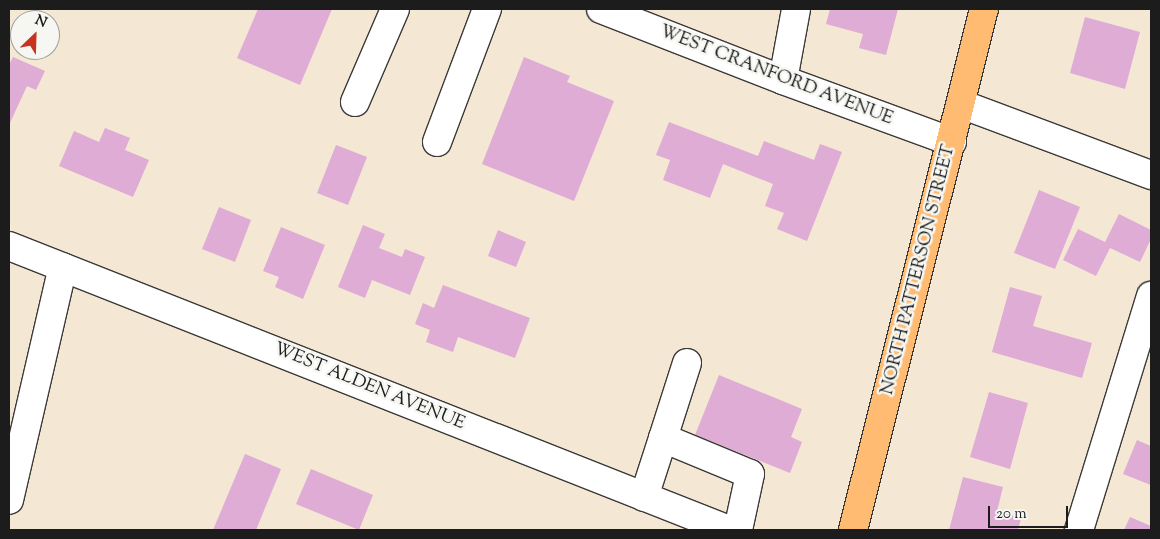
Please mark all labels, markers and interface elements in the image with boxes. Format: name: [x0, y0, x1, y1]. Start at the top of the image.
north arrow: [10, 10, 60, 60]
text: N: [32, 11, 50, 34]
street label: WEST CRANFORD AVENUE: [656, 21, 896, 131]
street label: NORTH PATTERSON STREET: [877, 143, 961, 397]
street label: WEST ALDEN AVENUE: [270, 339, 468, 435]
scale bar: [990, 496, 1070, 528]
text: 20 m: [996, 504, 1027, 525]

